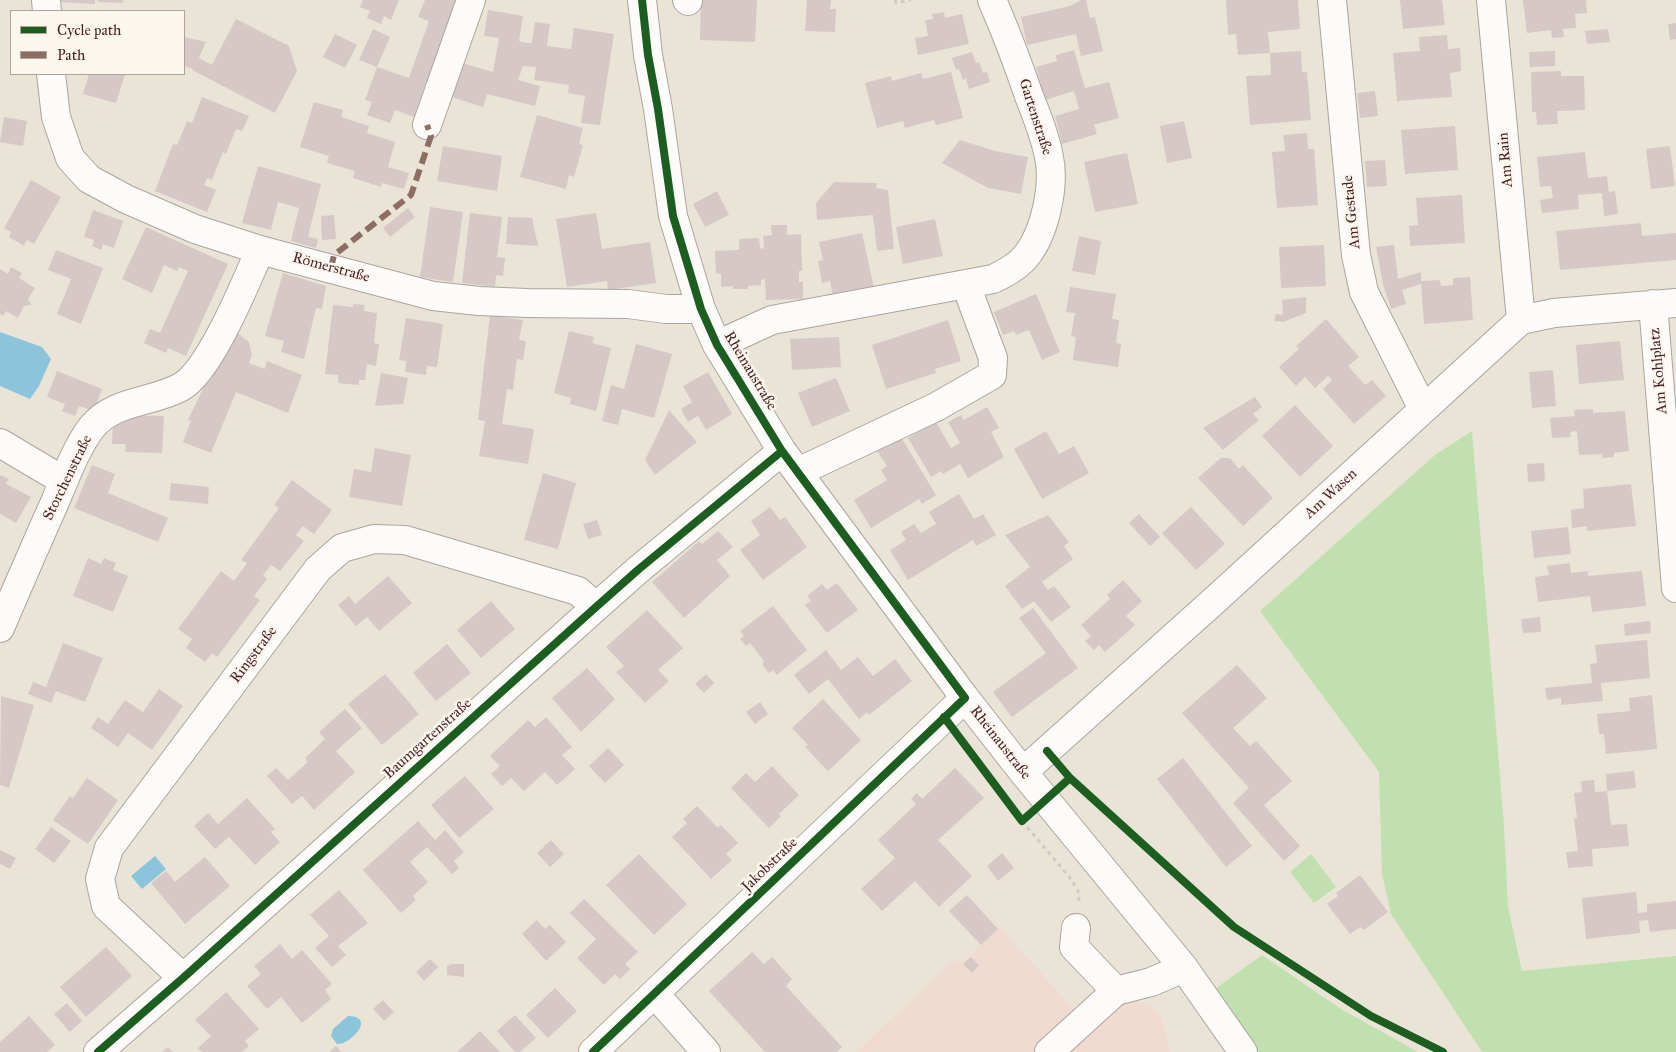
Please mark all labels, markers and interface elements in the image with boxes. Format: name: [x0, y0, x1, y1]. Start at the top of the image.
legend: [10, 10, 185, 75]
text: Cycle path: [57, 21, 121, 39]
text: Path: [57, 46, 85, 64]
street label: Gartenstraße: [1014, 76, 1056, 158]
street label: Am Rain: [1495, 132, 1517, 188]
street label: Am Gestade: [1339, 174, 1365, 250]
street label: Römerstraße: [290, 249, 372, 287]
street label: Am Kohlplatz: [1646, 327, 1672, 415]
street label: Rheinaustraße: [720, 328, 780, 414]
street label: Storchenstraße: [40, 432, 96, 524]
street label: Am Wasen: [1301, 465, 1361, 523]
street label: Ringstraße: [227, 623, 281, 687]
street label: Baumgartenstraße: [380, 695, 476, 783]
street label: Rheinaustraße: [966, 703, 1034, 783]
street label: Jakobstraße: [738, 834, 802, 896]

